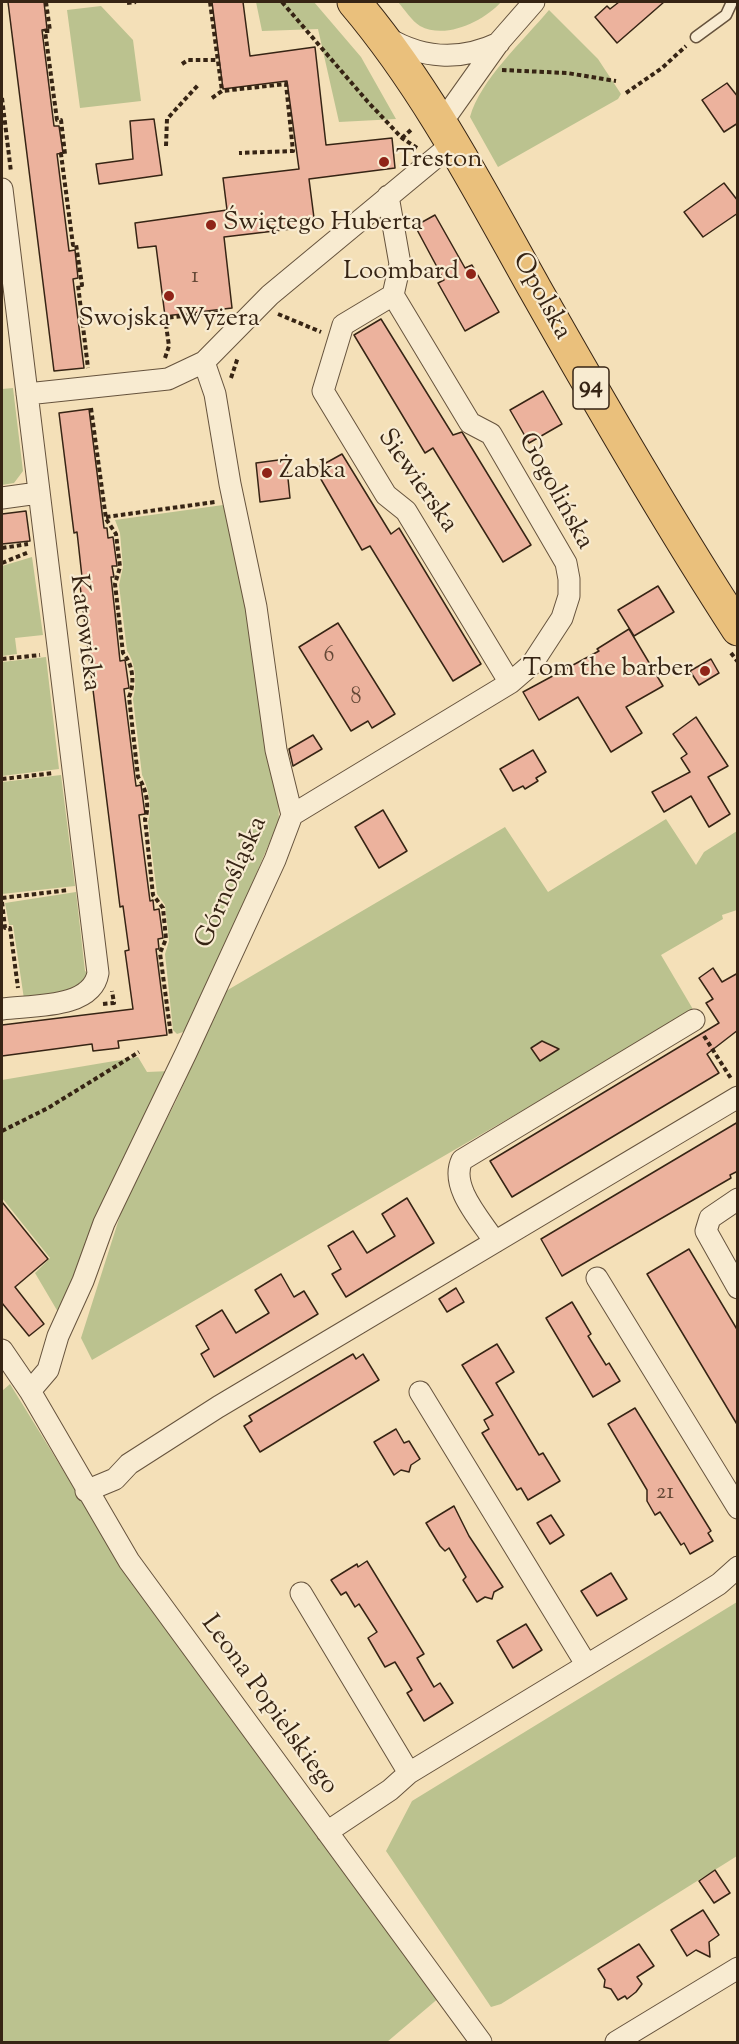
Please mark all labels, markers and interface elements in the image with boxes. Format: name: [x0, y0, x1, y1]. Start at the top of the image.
place label: Treston: [396, 146, 483, 178]
marker: Treston: [377, 155, 391, 169]
place label: Świętego Huberta: [223, 209, 423, 241]
marker: Świętego Huberta: [204, 218, 218, 232]
street label: Opolska: [503, 248, 577, 346]
place label: Loombard: [343, 258, 459, 290]
house number: 1: [191, 265, 199, 291]
marker: Loombard: [464, 267, 478, 281]
marker: Swojska Wyżera: [162, 289, 176, 303]
place label: Swojska Wyżera: [78, 305, 260, 337]
road number: 94: [573, 367, 609, 409]
street label: Siewierska: [369, 424, 463, 540]
street label: Gogolińska: [509, 428, 599, 556]
place label: Żabka: [279, 457, 346, 489]
marker: Żabka: [260, 466, 274, 480]
street label: Katowicka: [60, 573, 106, 693]
house number: 6: [324, 644, 334, 670]
place label: Tom the barber: [523, 655, 693, 687]
marker: Tom the barber: [698, 664, 712, 678]
house number: 8: [351, 686, 361, 712]
street label: Górnośląska: [190, 813, 276, 953]
house number: 21: [656, 1481, 674, 1507]
street label: Leona Popielskiego: [193, 1610, 343, 1802]

